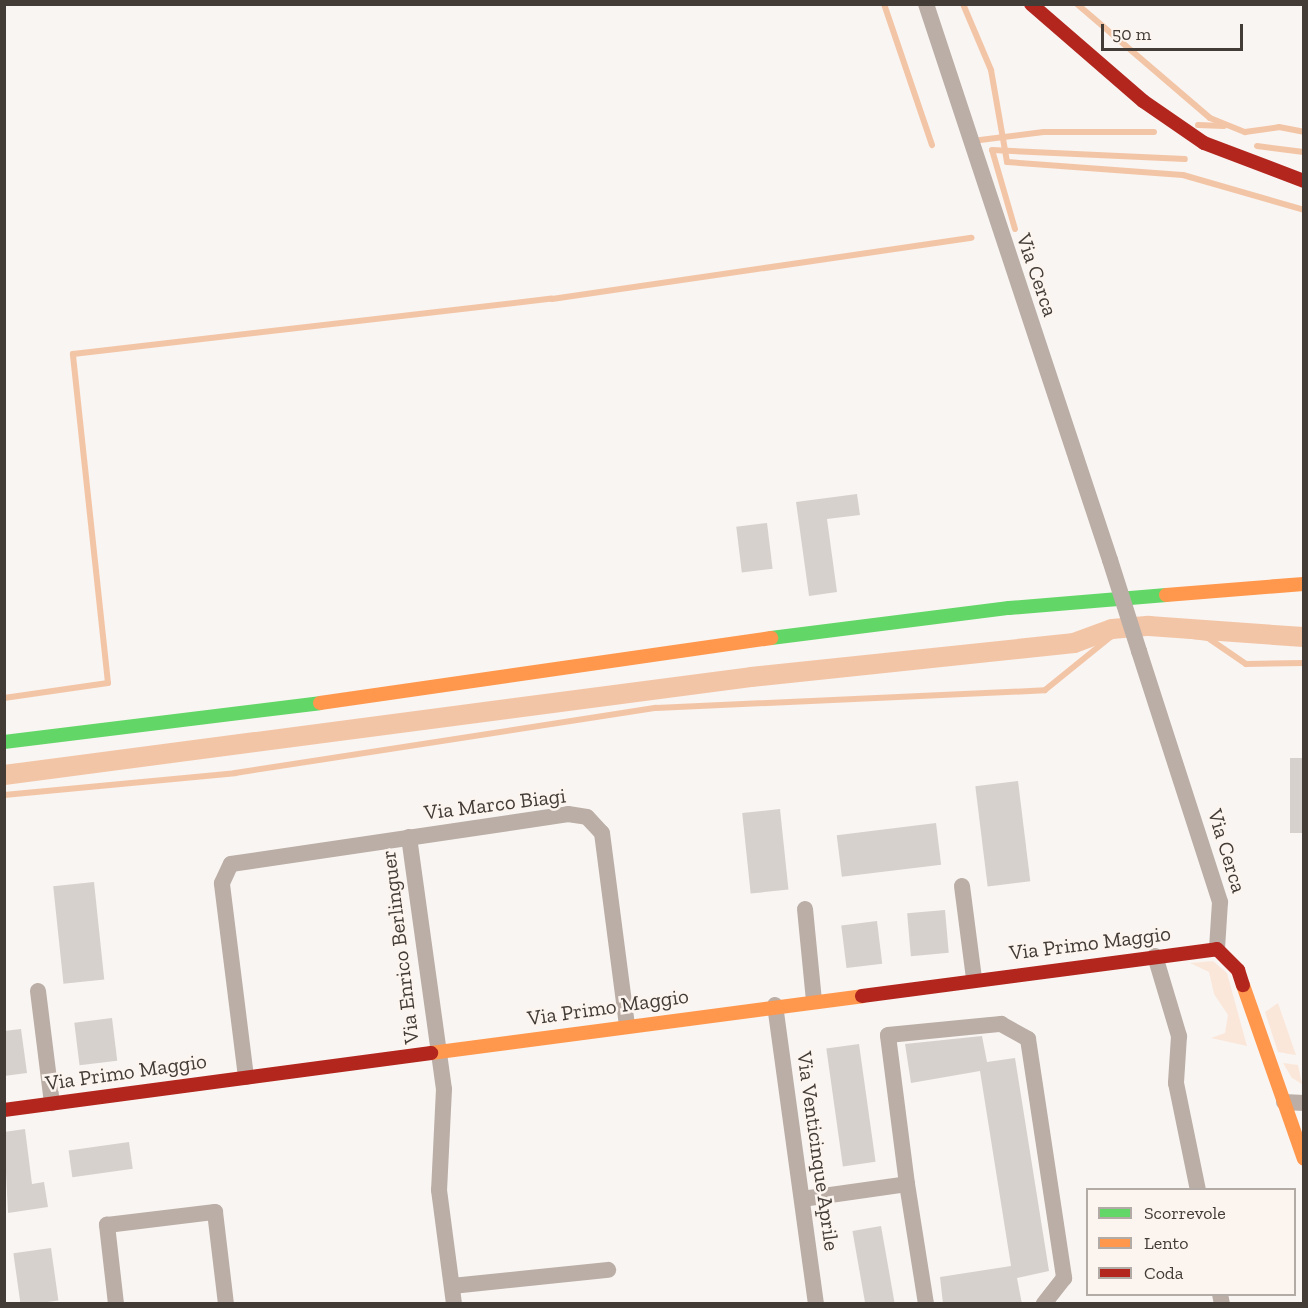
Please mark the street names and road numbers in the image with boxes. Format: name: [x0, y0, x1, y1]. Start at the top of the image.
street label: Via Cerca: [1011, 230, 1063, 320]
street label: Via Marco Biagi: [423, 783, 567, 825]
street label: Via Cerca: [1202, 806, 1252, 896]
street label: Via Enrico Berlinguer: [376, 849, 424, 1045]
street label: Via Primo Maggio: [1008, 921, 1172, 965]
street label: Via Primo Maggio: [526, 983, 690, 1031]
street label: Via Primo Maggio: [44, 1048, 208, 1096]
street label: Via Venticinque Aprile: [791, 1049, 845, 1253]

